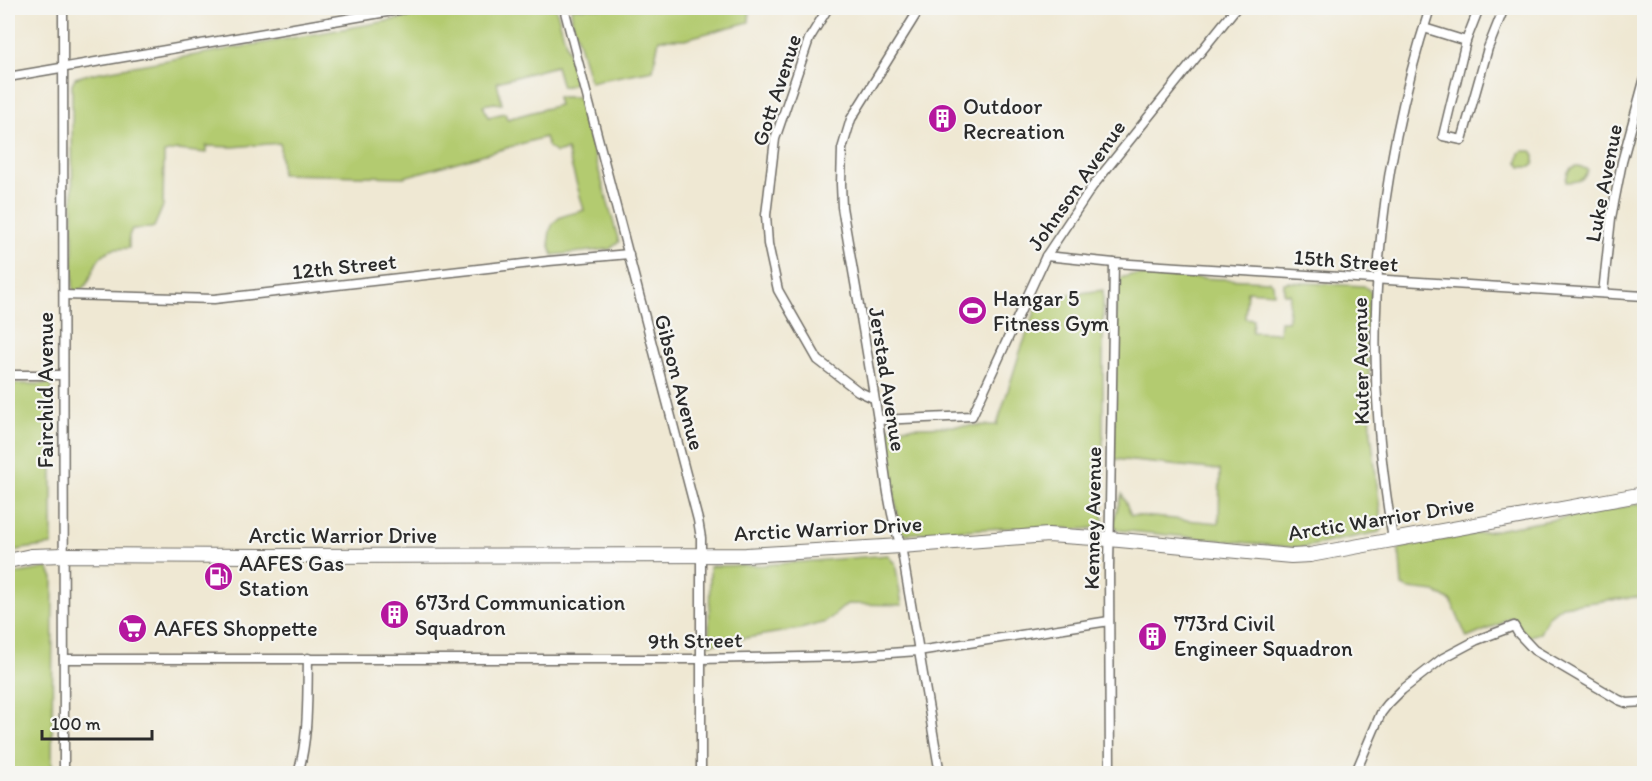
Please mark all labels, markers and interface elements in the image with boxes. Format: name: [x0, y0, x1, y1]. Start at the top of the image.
street label: Gott Avenue: [746, 31, 807, 149]
place label: Outdoor Recreation: [963, 93, 1065, 145]
building icon: Outdoor Recreation: [926, 103, 958, 135]
street label: Johnson Avenue: [1021, 115, 1132, 256]
street label: Luke Avenue: [1579, 122, 1628, 244]
street label: 15th Street: [1293, 243, 1399, 278]
street label: 12th Street: [291, 248, 398, 285]
place label: Hangar 5 Fitness Gym: [993, 285, 1110, 337]
sports icon: Hangar 5 Fitness Gym: [956, 295, 988, 327]
street label: Kuter Avenue: [1346, 297, 1375, 425]
street label: Jerstad Avenue: [863, 305, 912, 453]
street label: Gibson Avenue: [648, 311, 711, 453]
street label: Fairchild Avenue: [32, 312, 59, 468]
street label: Kenney Avenue: [1078, 446, 1107, 590]
street label: Arctic Warrior Drive: [1286, 490, 1476, 547]
street label: Arctic Warrior Drive: [733, 510, 923, 547]
street label: Arctic Warrior Drive: [249, 522, 437, 549]
place label: AAFES Gas Station: [239, 550, 344, 602]
fuel station icon: AAFES Gas Station: [202, 560, 234, 592]
place label: 673rd Communication Squadron: [415, 589, 626, 641]
building icon: 673rd Communication Squadron: [378, 599, 410, 631]
place label: 773rd Civil Engineer Squadron: [1174, 610, 1353, 662]
supermarket icon: AAFES Shoppette: [117, 612, 149, 644]
place label: AAFES Shoppette: [154, 615, 318, 642]
building icon: 773rd Civil Engineer Squadron: [1137, 620, 1169, 652]
street label: 9th Street: [648, 626, 742, 655]
scale bar: [42, 703, 152, 741]
text: 100 m: [51, 713, 101, 735]

